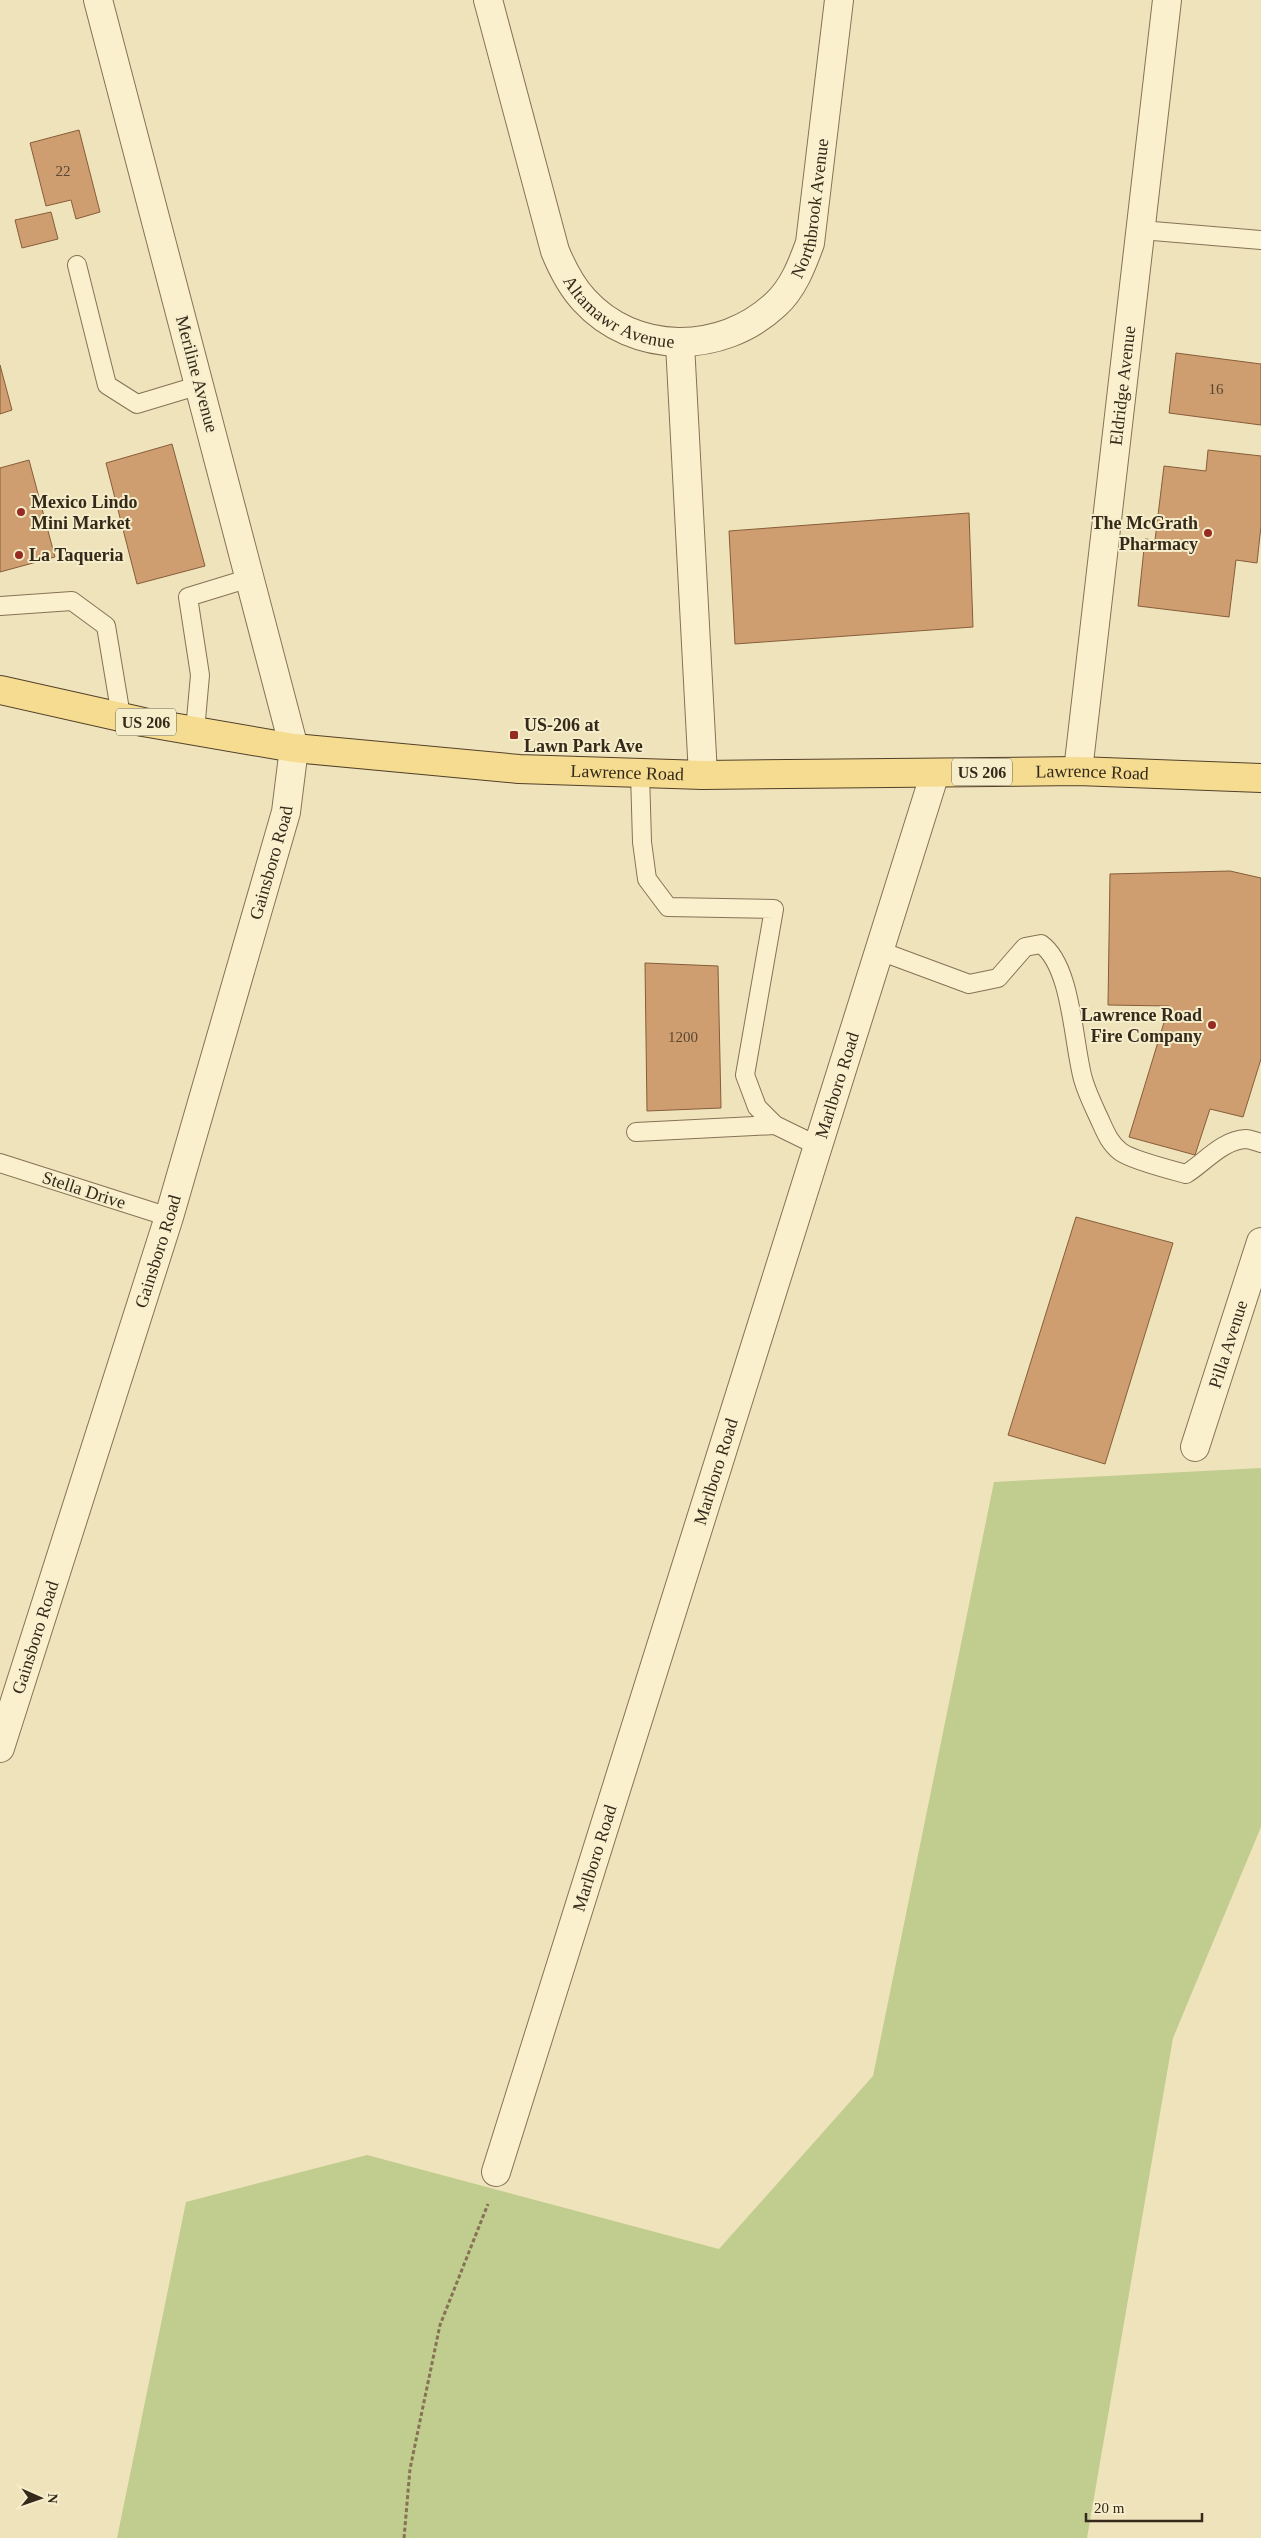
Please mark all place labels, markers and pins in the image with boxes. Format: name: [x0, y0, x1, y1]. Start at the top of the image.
place label: Mexico Lindo Mini Market: [31, 492, 138, 533]
marker: Mexico Lindo Mini Market: [15, 506, 27, 518]
place label: The McGrath Pharmacy: [1092, 513, 1198, 554]
marker: The McGrath Pharmacy: [1202, 527, 1214, 539]
place label: La Taqueria: [29, 545, 124, 565]
marker: La Taqueria: [13, 549, 25, 561]
place label: US-206 at Lawn Park Ave: [524, 715, 643, 756]
marker: US-206 at Lawn Park Ave: [508, 729, 520, 741]
place label: Lawrence Road Fire Company: [1081, 1005, 1202, 1046]
marker: Lawrence Road Fire Company: [1206, 1019, 1218, 1031]

